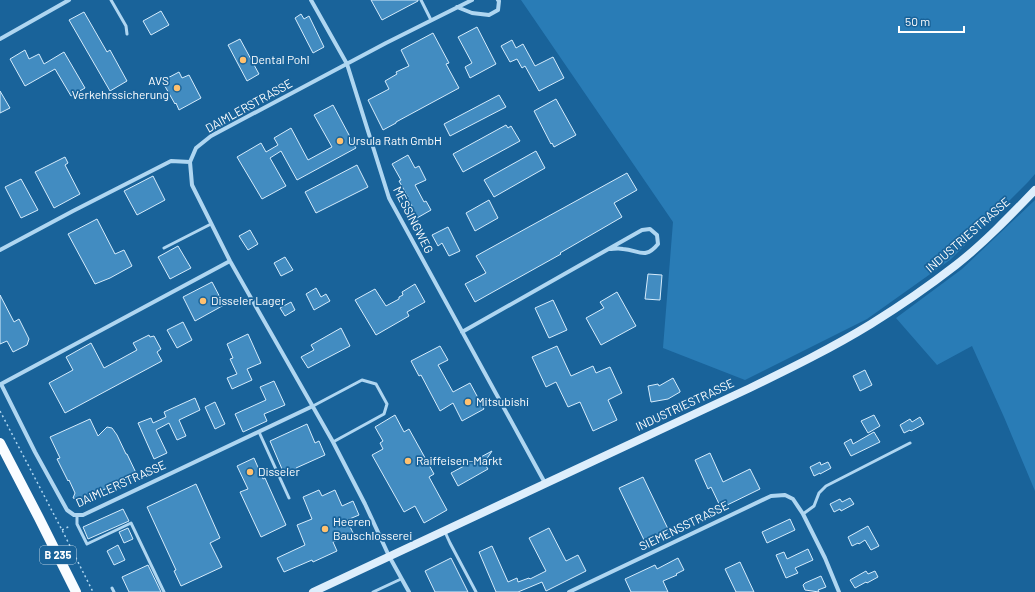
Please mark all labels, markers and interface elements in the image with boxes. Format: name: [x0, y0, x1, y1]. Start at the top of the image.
scale bar: [899, 8, 964, 34]
text: 50 m: [905, 14, 930, 28]
place label: Dental Pohl: [251, 52, 310, 66]
marker: Dental Pohl: [238, 55, 248, 65]
place label: AVS Verkehrssicherung: [72, 73, 169, 101]
street label: DAIMLERSTRASSE: [203, 75, 294, 135]
marker: AVS Verkehrssicherung: [172, 83, 182, 93]
place label: Ursula Rath GmbH: [348, 133, 442, 147]
marker: Ursula Rath GmbH: [335, 136, 345, 146]
street label: MESSINGWEG: [391, 184, 437, 255]
street label: INDUSTRIESTRASSE: [922, 194, 1012, 275]
place label: Disseler Lager: [211, 293, 286, 307]
marker: Disseler Lager: [198, 296, 208, 306]
street label: INDUSTRIESTRASSE: [633, 375, 736, 433]
place label: Mitsubishi: [476, 394, 529, 408]
marker: Mitsubishi: [463, 397, 473, 407]
place label: Raiffeisen-Markt: [416, 453, 503, 467]
marker: Raiffeisen-Markt: [403, 456, 413, 466]
street label: DAIMLERSTRASSE: [73, 457, 168, 509]
place label: Disseler: [258, 464, 300, 478]
marker: Disseler: [245, 467, 255, 477]
street label: SIEMENSSTRASSE: [637, 497, 731, 553]
place label: Heeren Bauschlosserei: [333, 514, 412, 542]
marker: Heeren Bauschlosserei: [320, 524, 330, 534]
road number: B 235: [40, 546, 76, 564]

